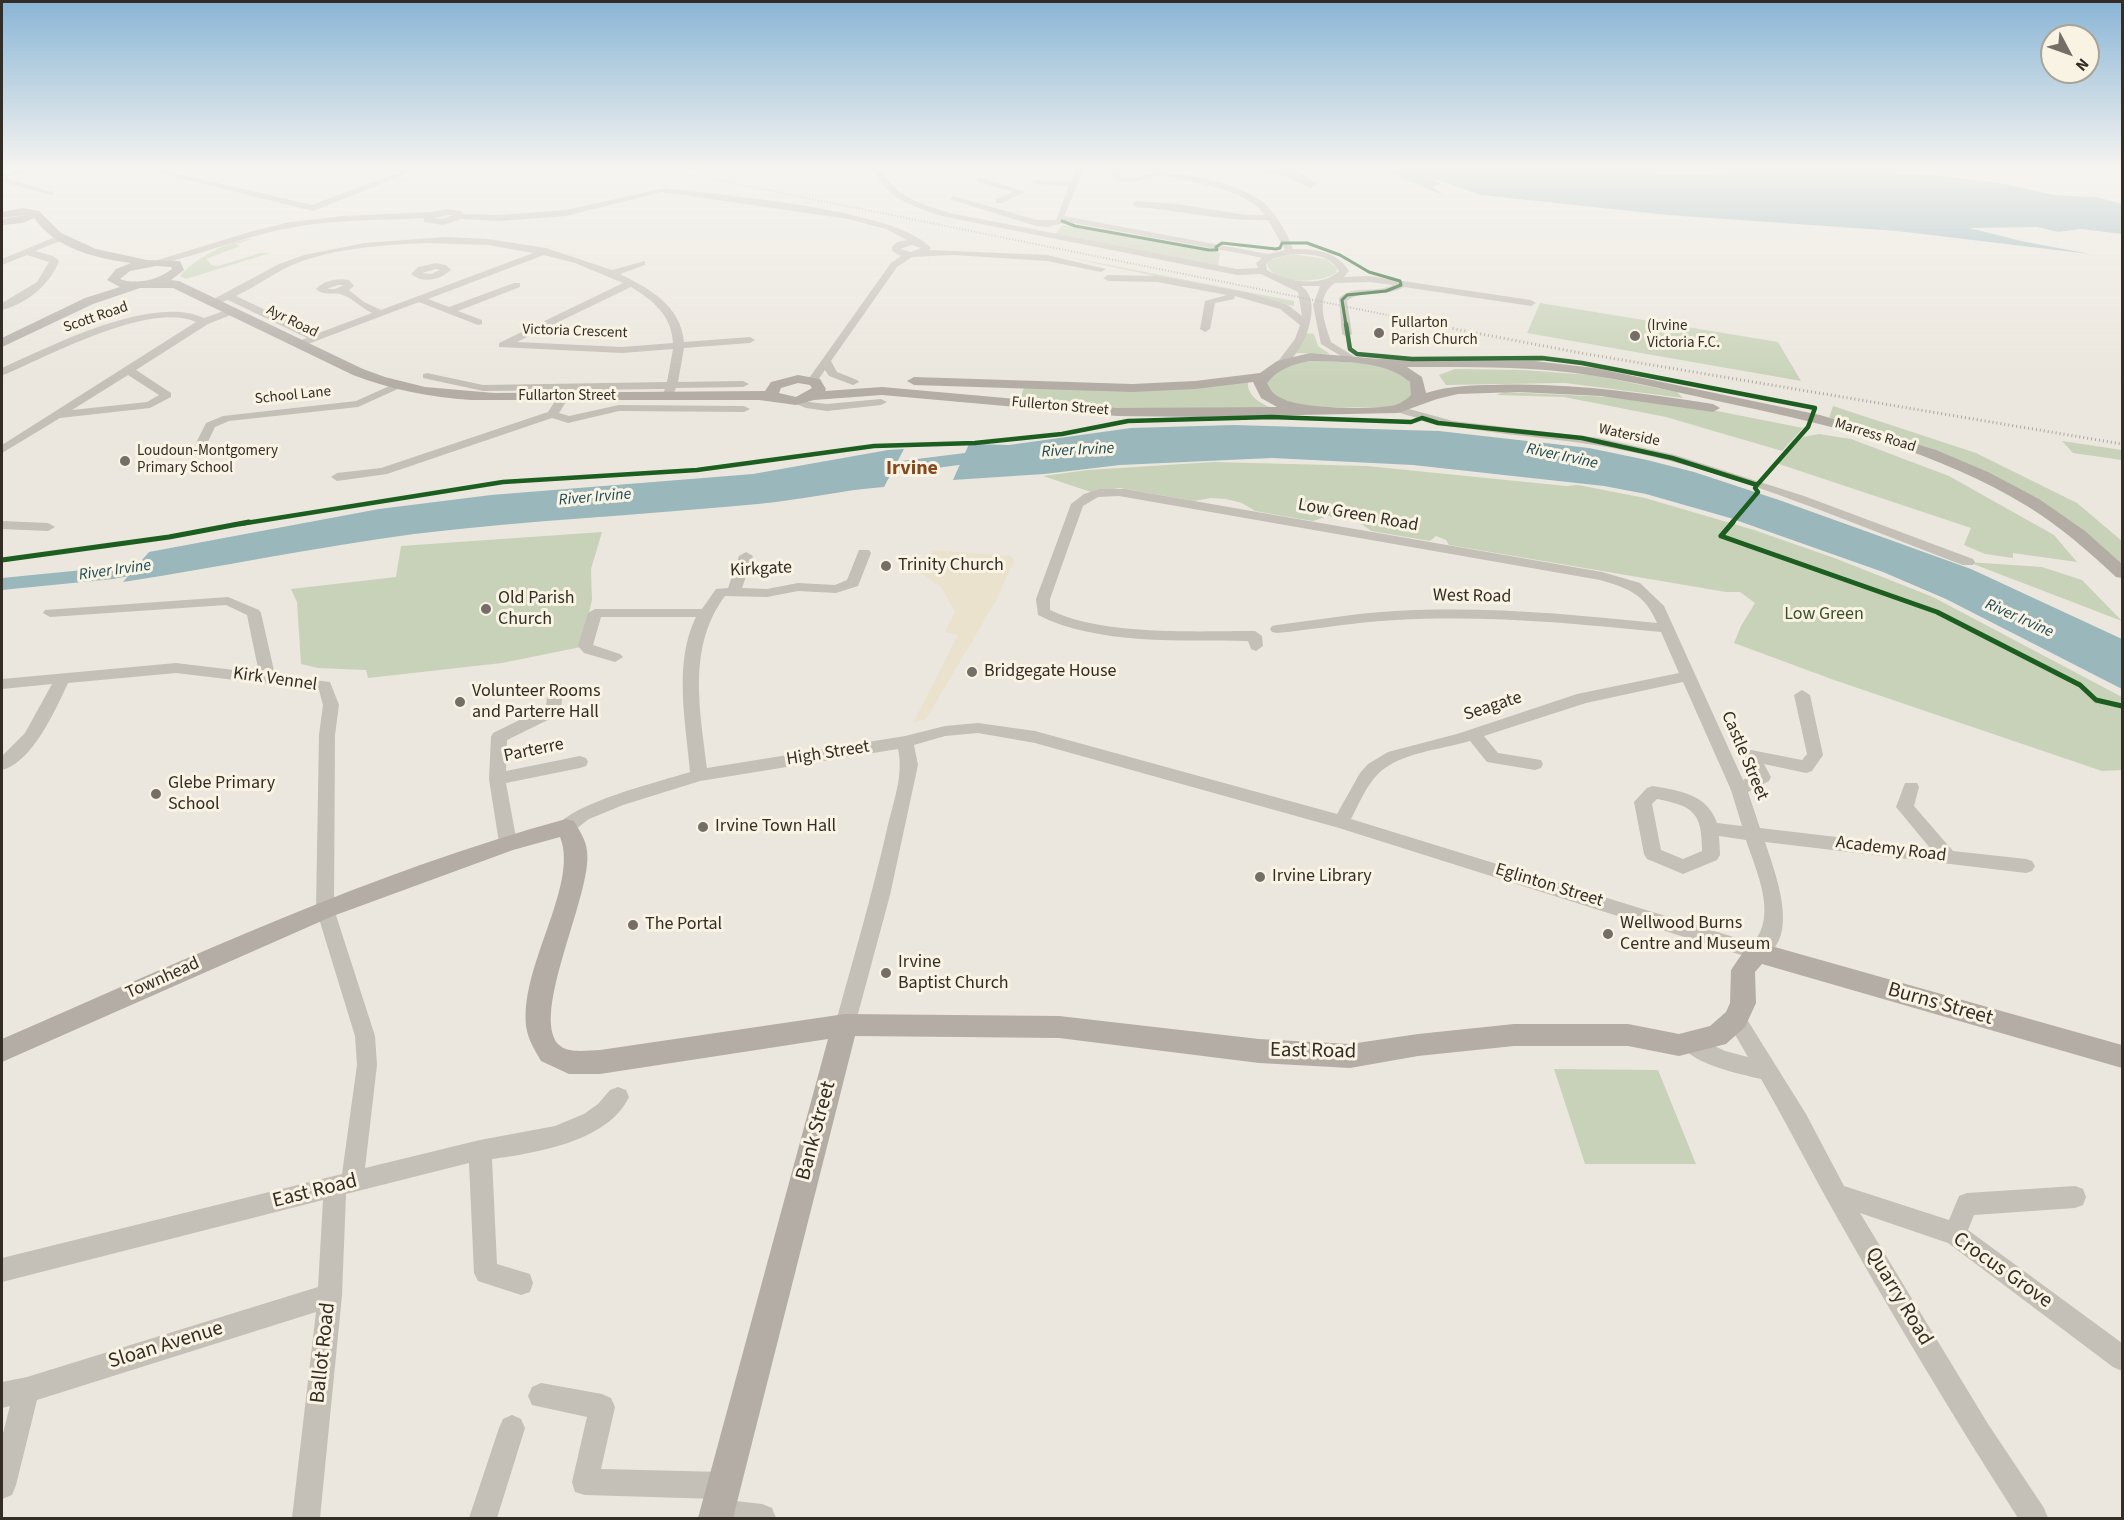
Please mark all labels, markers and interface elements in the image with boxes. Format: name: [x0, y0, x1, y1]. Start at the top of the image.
north arrow: [2040, 24, 2100, 84]
text: N: [2070, 53, 2094, 76]
street label: Scott Road: [61, 299, 131, 337]
street label: Ayr Road: [263, 302, 321, 342]
place label: Fullarton Parish Church: [1391, 315, 1478, 350]
place label: (Irvine Victoria F.C.: [1647, 318, 1720, 353]
street label: Victoria Crescent: [522, 321, 628, 343]
marker: Fullarton Parish Church: [1372, 326, 1386, 340]
marker: (Irvine Victoria F.C.: [1628, 329, 1642, 343]
street label: School Lane: [254, 383, 332, 409]
street label: Fullarton Street: [518, 388, 616, 406]
street label: Fullerton Street: [1011, 394, 1109, 420]
street label: Marress Road: [1832, 415, 1918, 457]
street label: Waterside: [1597, 421, 1661, 451]
water label: River Irvine: [1041, 440, 1115, 462]
water label: River Irvine: [1524, 440, 1600, 474]
place label: Loudoun-Montgomery Primary School: [137, 443, 278, 478]
marker: Loudoun-Montgomery Primary School: [118, 454, 132, 468]
district label: Irvine: [886, 458, 938, 482]
water label: River Irvine: [558, 485, 632, 511]
street label: Low Green Road: [1296, 495, 1420, 537]
place label: Trinity Church: [898, 555, 1004, 577]
water label: River Irvine: [78, 556, 152, 586]
street label: Kirkgate: [729, 558, 793, 582]
marker: Trinity Church: [879, 559, 893, 573]
street label: West Road: [1433, 586, 1511, 608]
place label: Old Parish Church: [498, 588, 575, 630]
water label: River Irvine: [1982, 595, 2056, 643]
marker: Old Parish Church: [479, 602, 493, 616]
park label: Low Green: [1784, 604, 1864, 626]
place label: Bridgegate House: [984, 661, 1117, 683]
street label: Kirk Vennel: [232, 663, 318, 697]
marker: Bridgegate House: [965, 665, 979, 679]
place label: Volunteer Rooms and Parterre Hall: [472, 681, 601, 724]
street label: Seagate: [1461, 687, 1525, 727]
marker: Volunteer Rooms and Parterre Hall: [453, 695, 467, 709]
street label: Castle Street: [1716, 708, 1772, 804]
street label: Parterre: [502, 734, 566, 768]
street label: High Street: [785, 737, 871, 771]
place label: Glebe Primary School: [168, 773, 275, 816]
marker: Glebe Primary School: [149, 787, 163, 801]
place label: Irvine Town Hall: [715, 816, 836, 838]
marker: Irvine Town Hall: [696, 820, 710, 834]
street label: Academy Road: [1834, 832, 1948, 868]
street label: Eglinton Street: [1493, 859, 1605, 913]
place label: Irvine Library: [1272, 866, 1372, 888]
marker: Irvine Library: [1253, 870, 1267, 884]
place label: Wellwood Burns Centre and Museum: [1620, 913, 1770, 956]
place label: The Portal: [645, 914, 722, 936]
marker: The Portal: [626, 918, 640, 932]
marker: Wellwood Burns Centre and Museum: [1601, 927, 1615, 941]
place label: Irvine Baptist Church: [898, 952, 1009, 994]
street label: Townhead: [123, 953, 203, 1005]
marker: Irvine Baptist Church: [879, 966, 893, 980]
street label: Burns Street: [1885, 978, 1995, 1032]
street label: East Road: [1270, 1039, 1356, 1065]
street label: Bank Street: [792, 1079, 842, 1183]
street label: East Road: [270, 1169, 360, 1215]
street label: Crocus Grove: [1947, 1227, 2057, 1315]
street label: Quarry Road: [1859, 1243, 1937, 1351]
street label: Ballot Road: [306, 1301, 342, 1405]
street label: Sloan Avenue: [106, 1317, 226, 1375]

